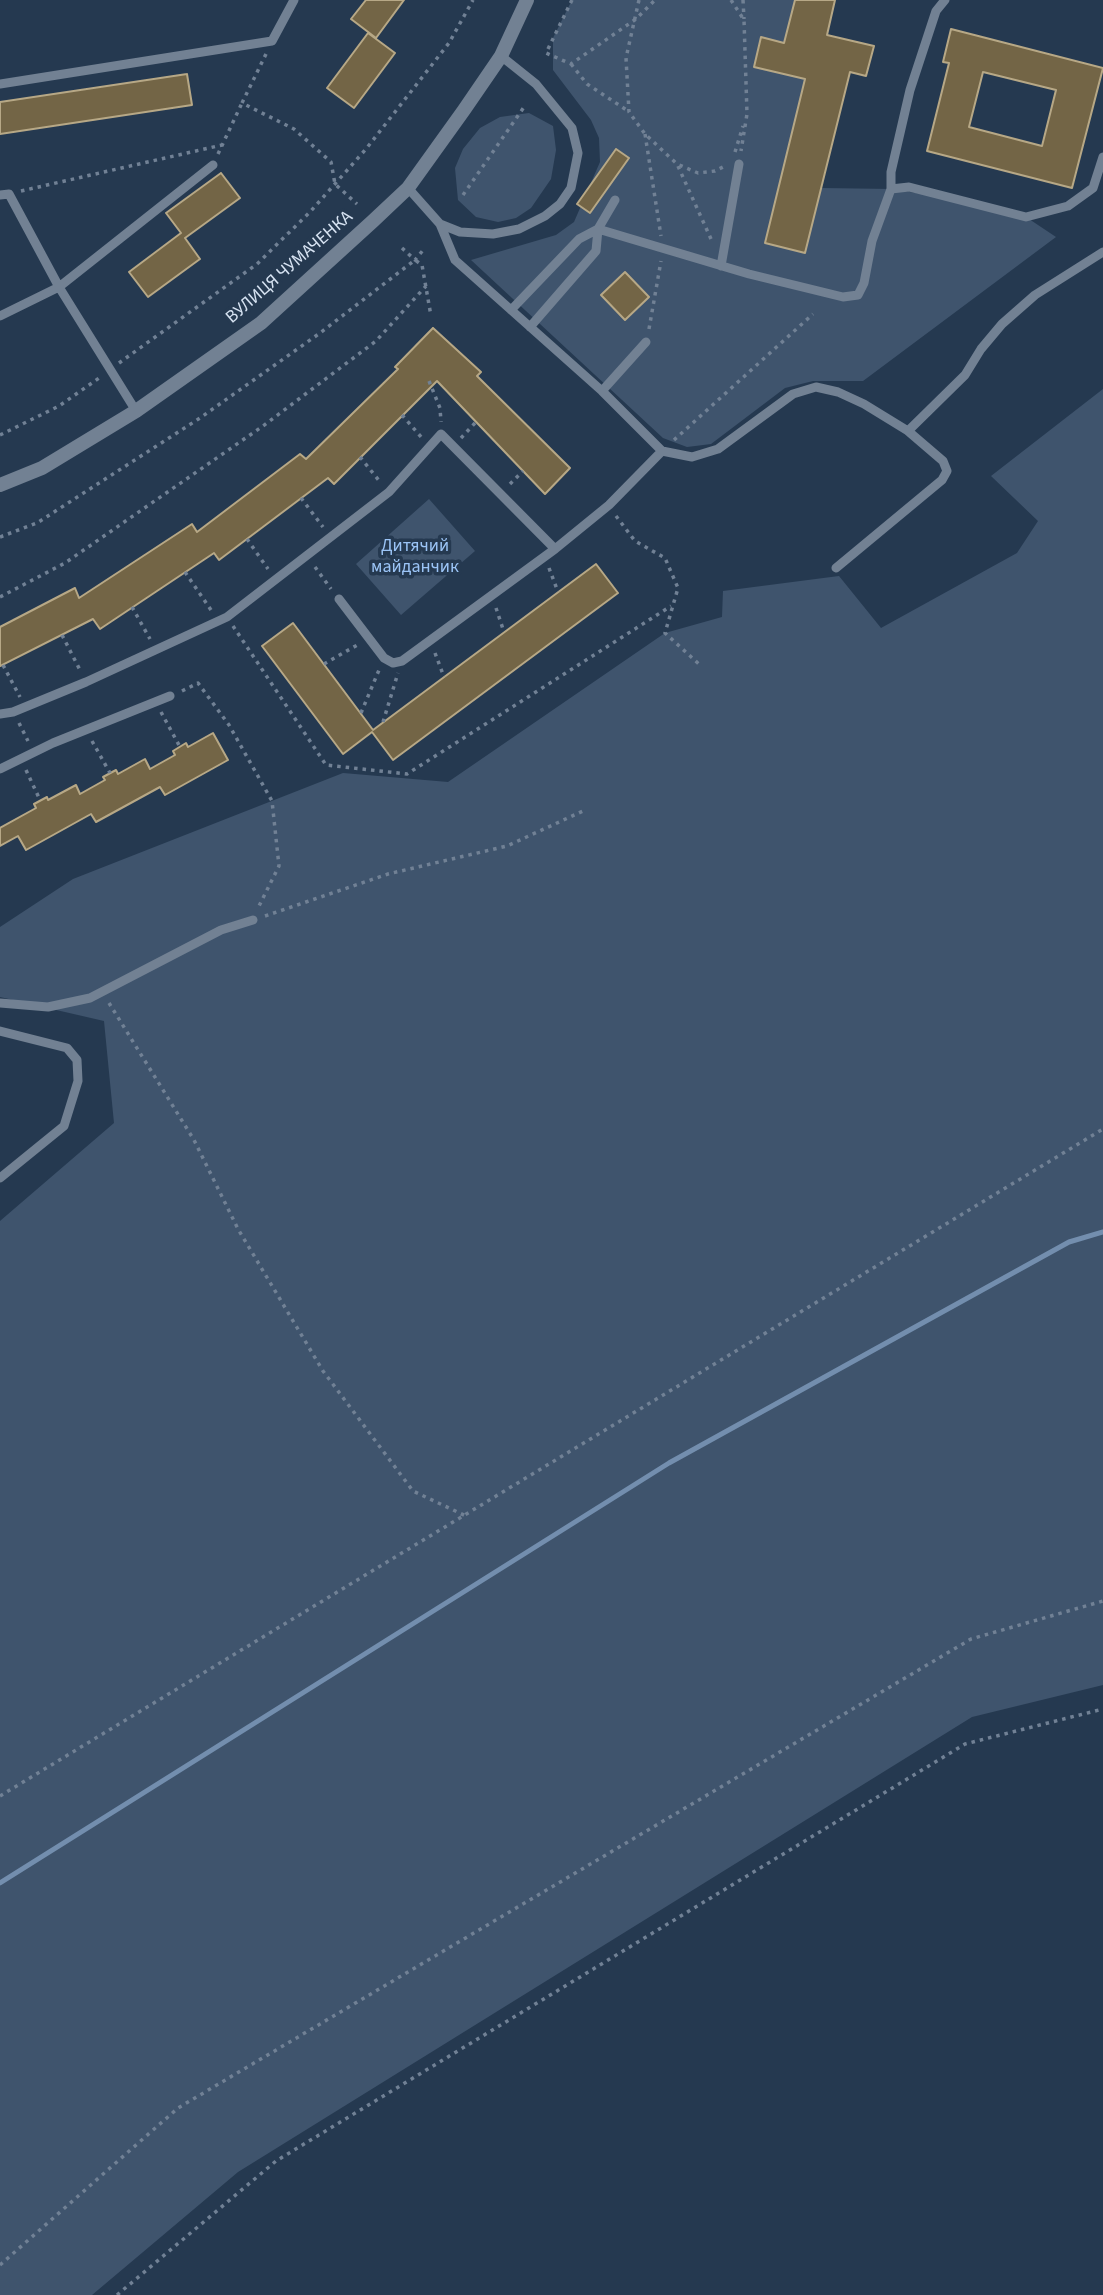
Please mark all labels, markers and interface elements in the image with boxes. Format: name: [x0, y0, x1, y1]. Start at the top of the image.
street label: ВУЛИЦЯ ЧУМАЧЕНКА: [222, 207, 358, 329]
park label: Дитячий майданчик: [371, 536, 459, 578]

